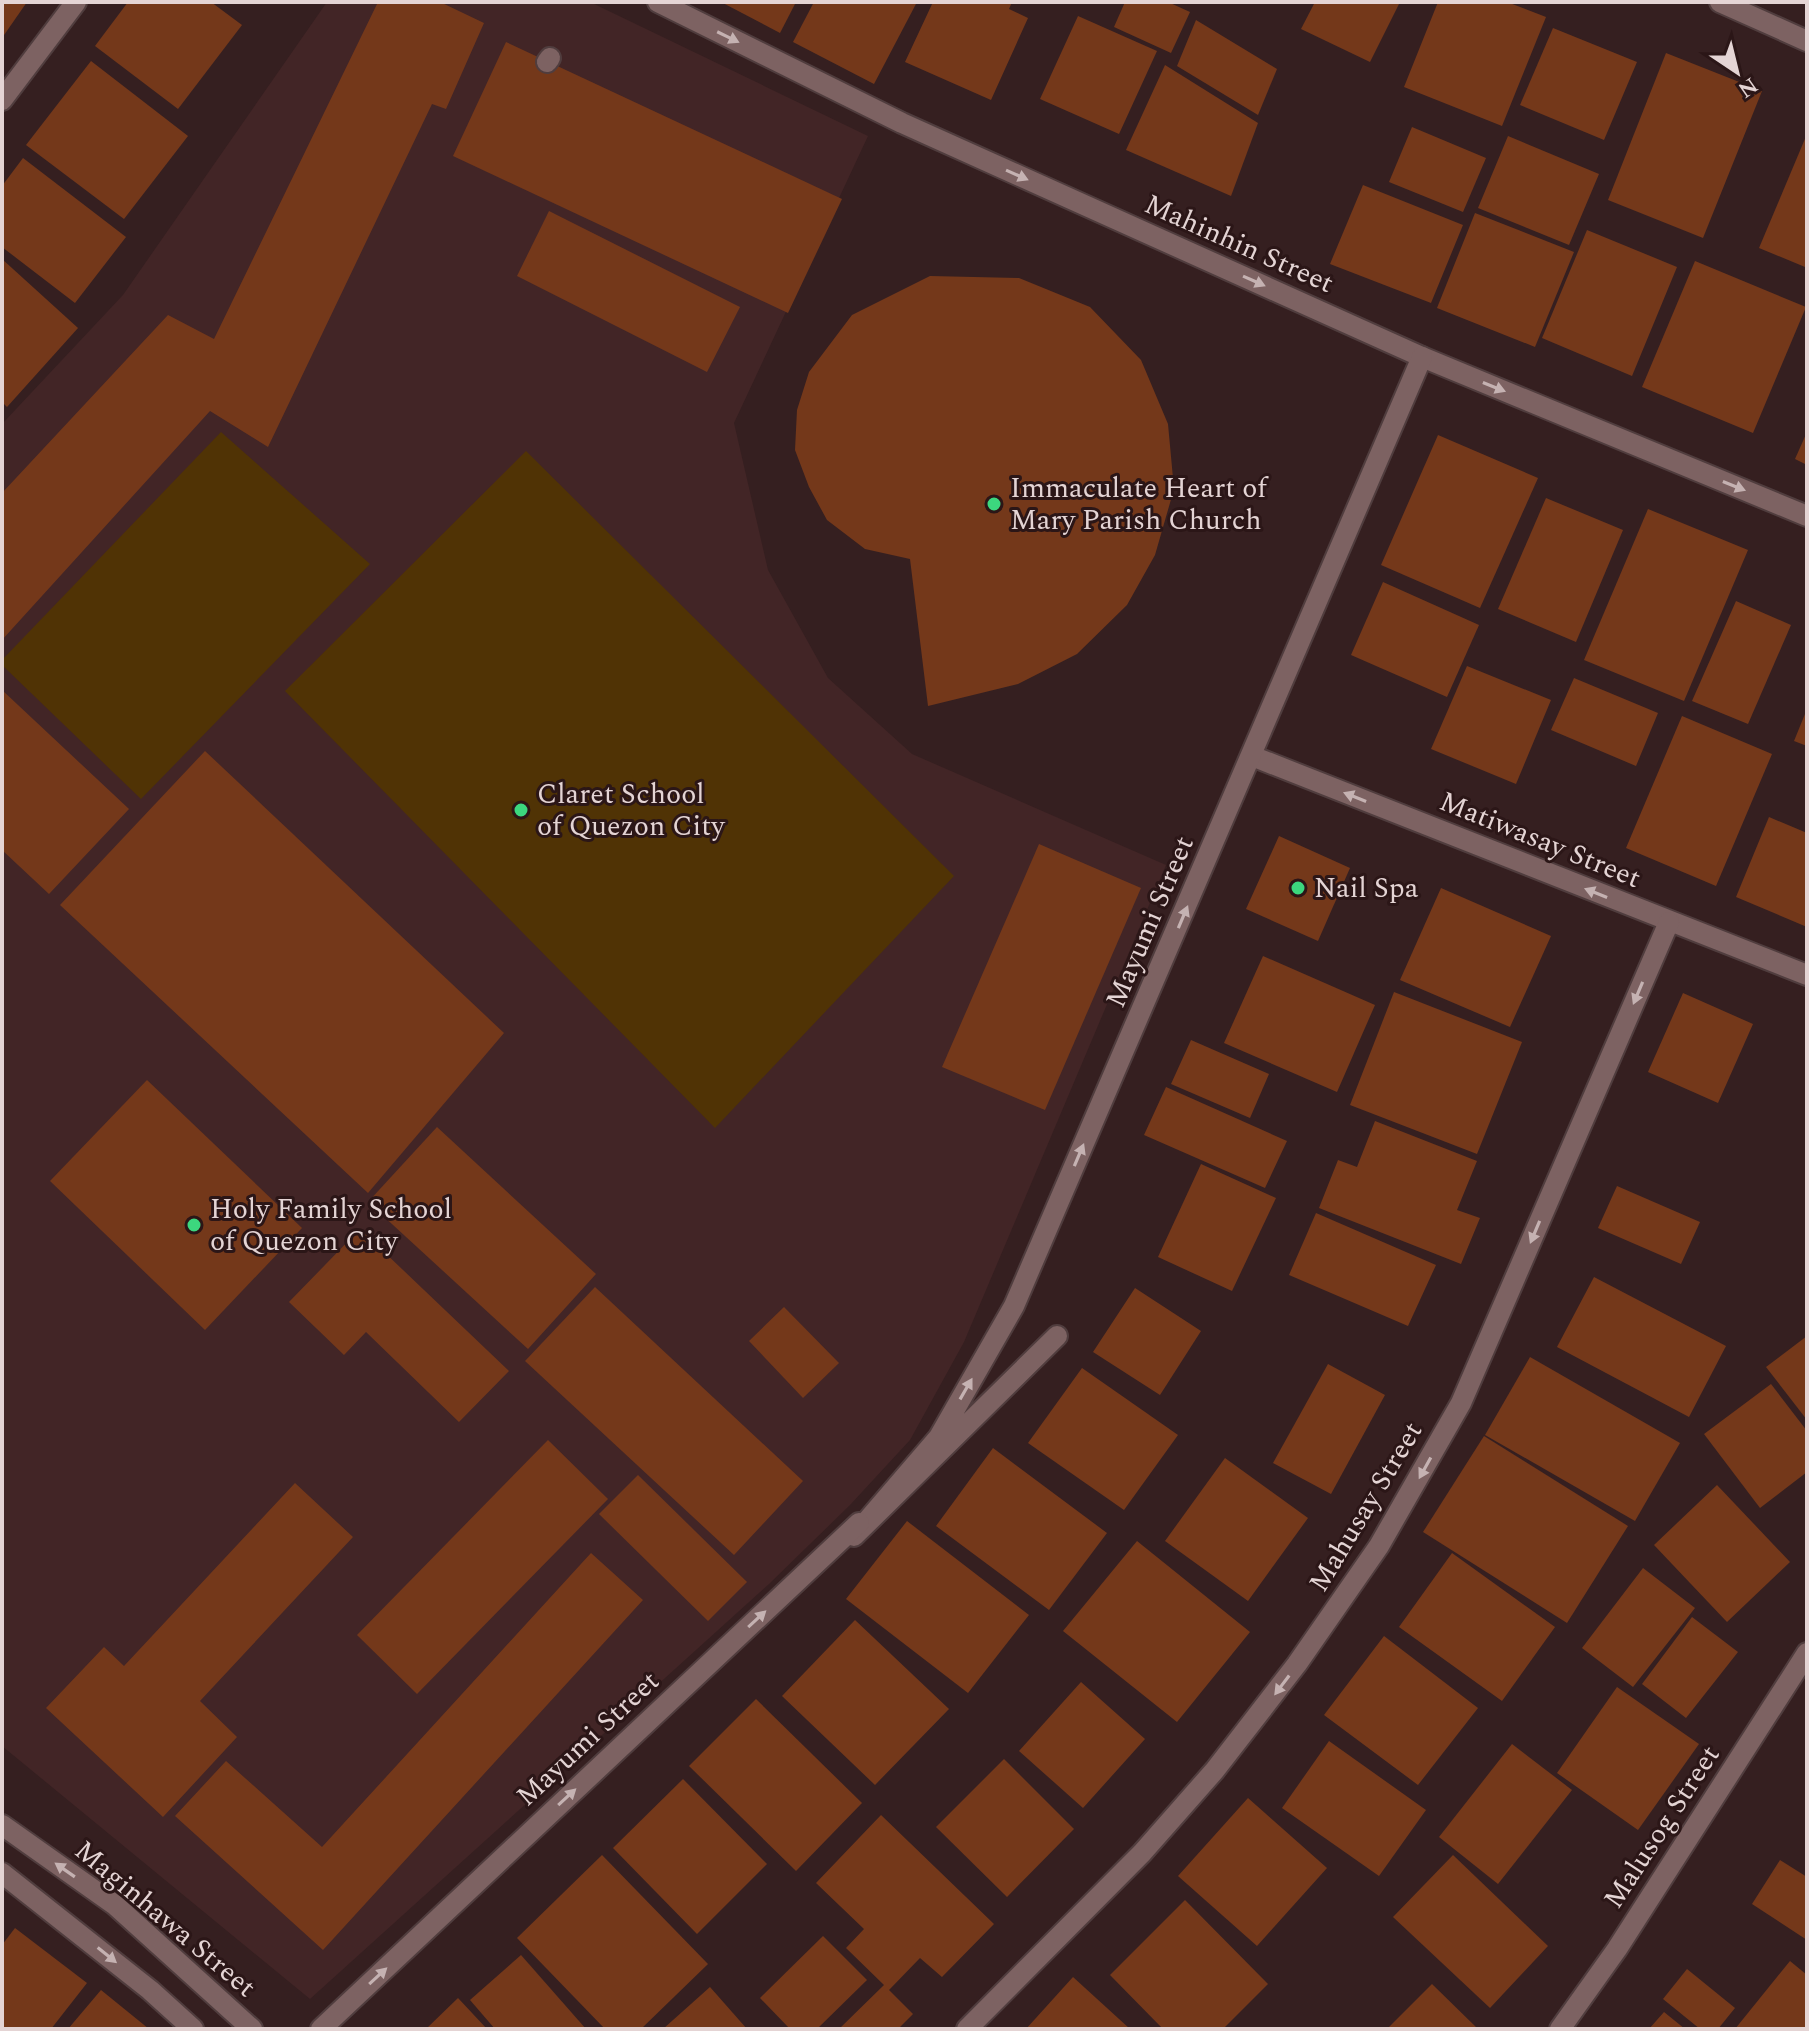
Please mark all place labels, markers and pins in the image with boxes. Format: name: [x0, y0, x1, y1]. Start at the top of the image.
place label: Immaculate Heart of Mary Parish Church: [1010, 467, 1269, 542]
marker: Immaculate Heart of Mary Parish Church: [985, 495, 1003, 513]
place label: Claret School of Quezon City: [537, 773, 726, 848]
marker: Claret School of Quezon City: [512, 801, 530, 819]
place label: Nail Spa: [1314, 867, 1419, 910]
marker: Nail Spa: [1289, 879, 1307, 897]
place label: Holy Family School of Quezon City: [210, 1188, 452, 1263]
marker: Holy Family School of Quezon City: [185, 1216, 203, 1234]

